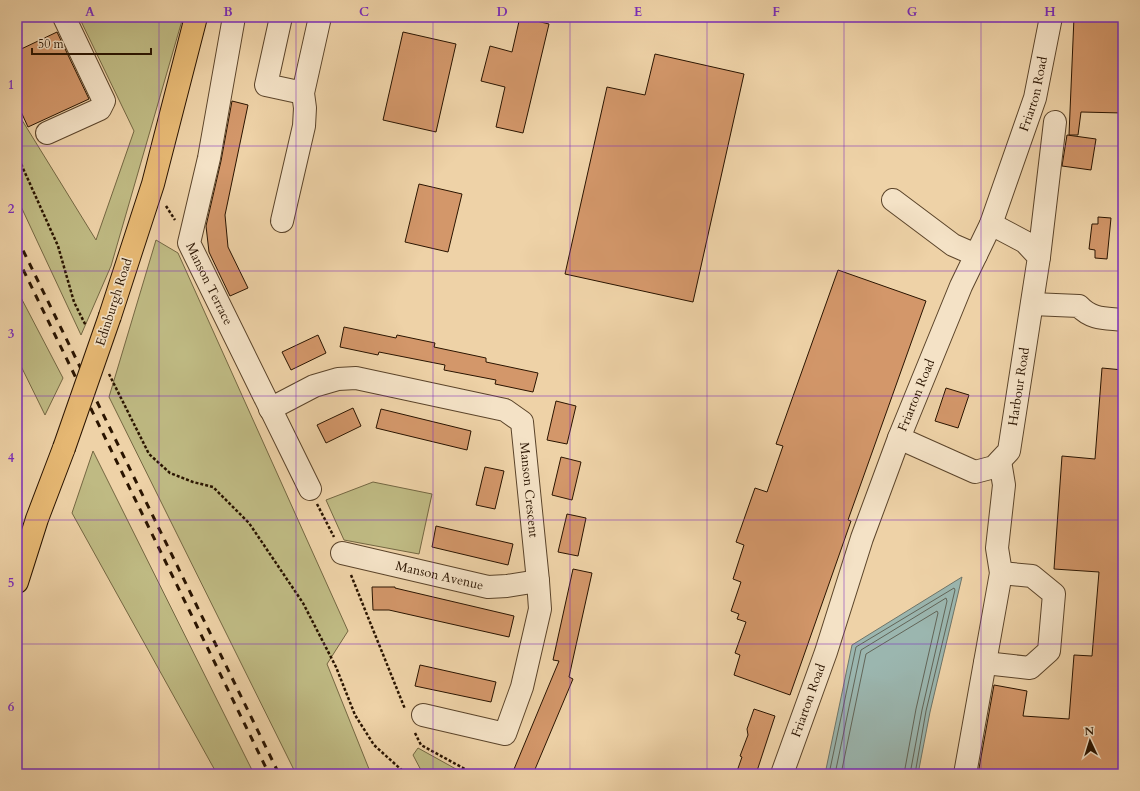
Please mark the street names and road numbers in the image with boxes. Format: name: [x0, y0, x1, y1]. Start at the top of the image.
street label: Friarton Road: [1015, 55, 1052, 134]
street label: Manson Terrace: [181, 239, 237, 328]
street label: Edinburgh Road: [91, 256, 137, 348]
street label: Harbour Road: [1004, 346, 1034, 427]
street label: Friarton Road: [894, 356, 939, 434]
street label: Manson Crescent: [515, 441, 543, 538]
street label: Manson Avenue: [394, 557, 485, 595]
street label: Friarton Road: [787, 661, 830, 740]

